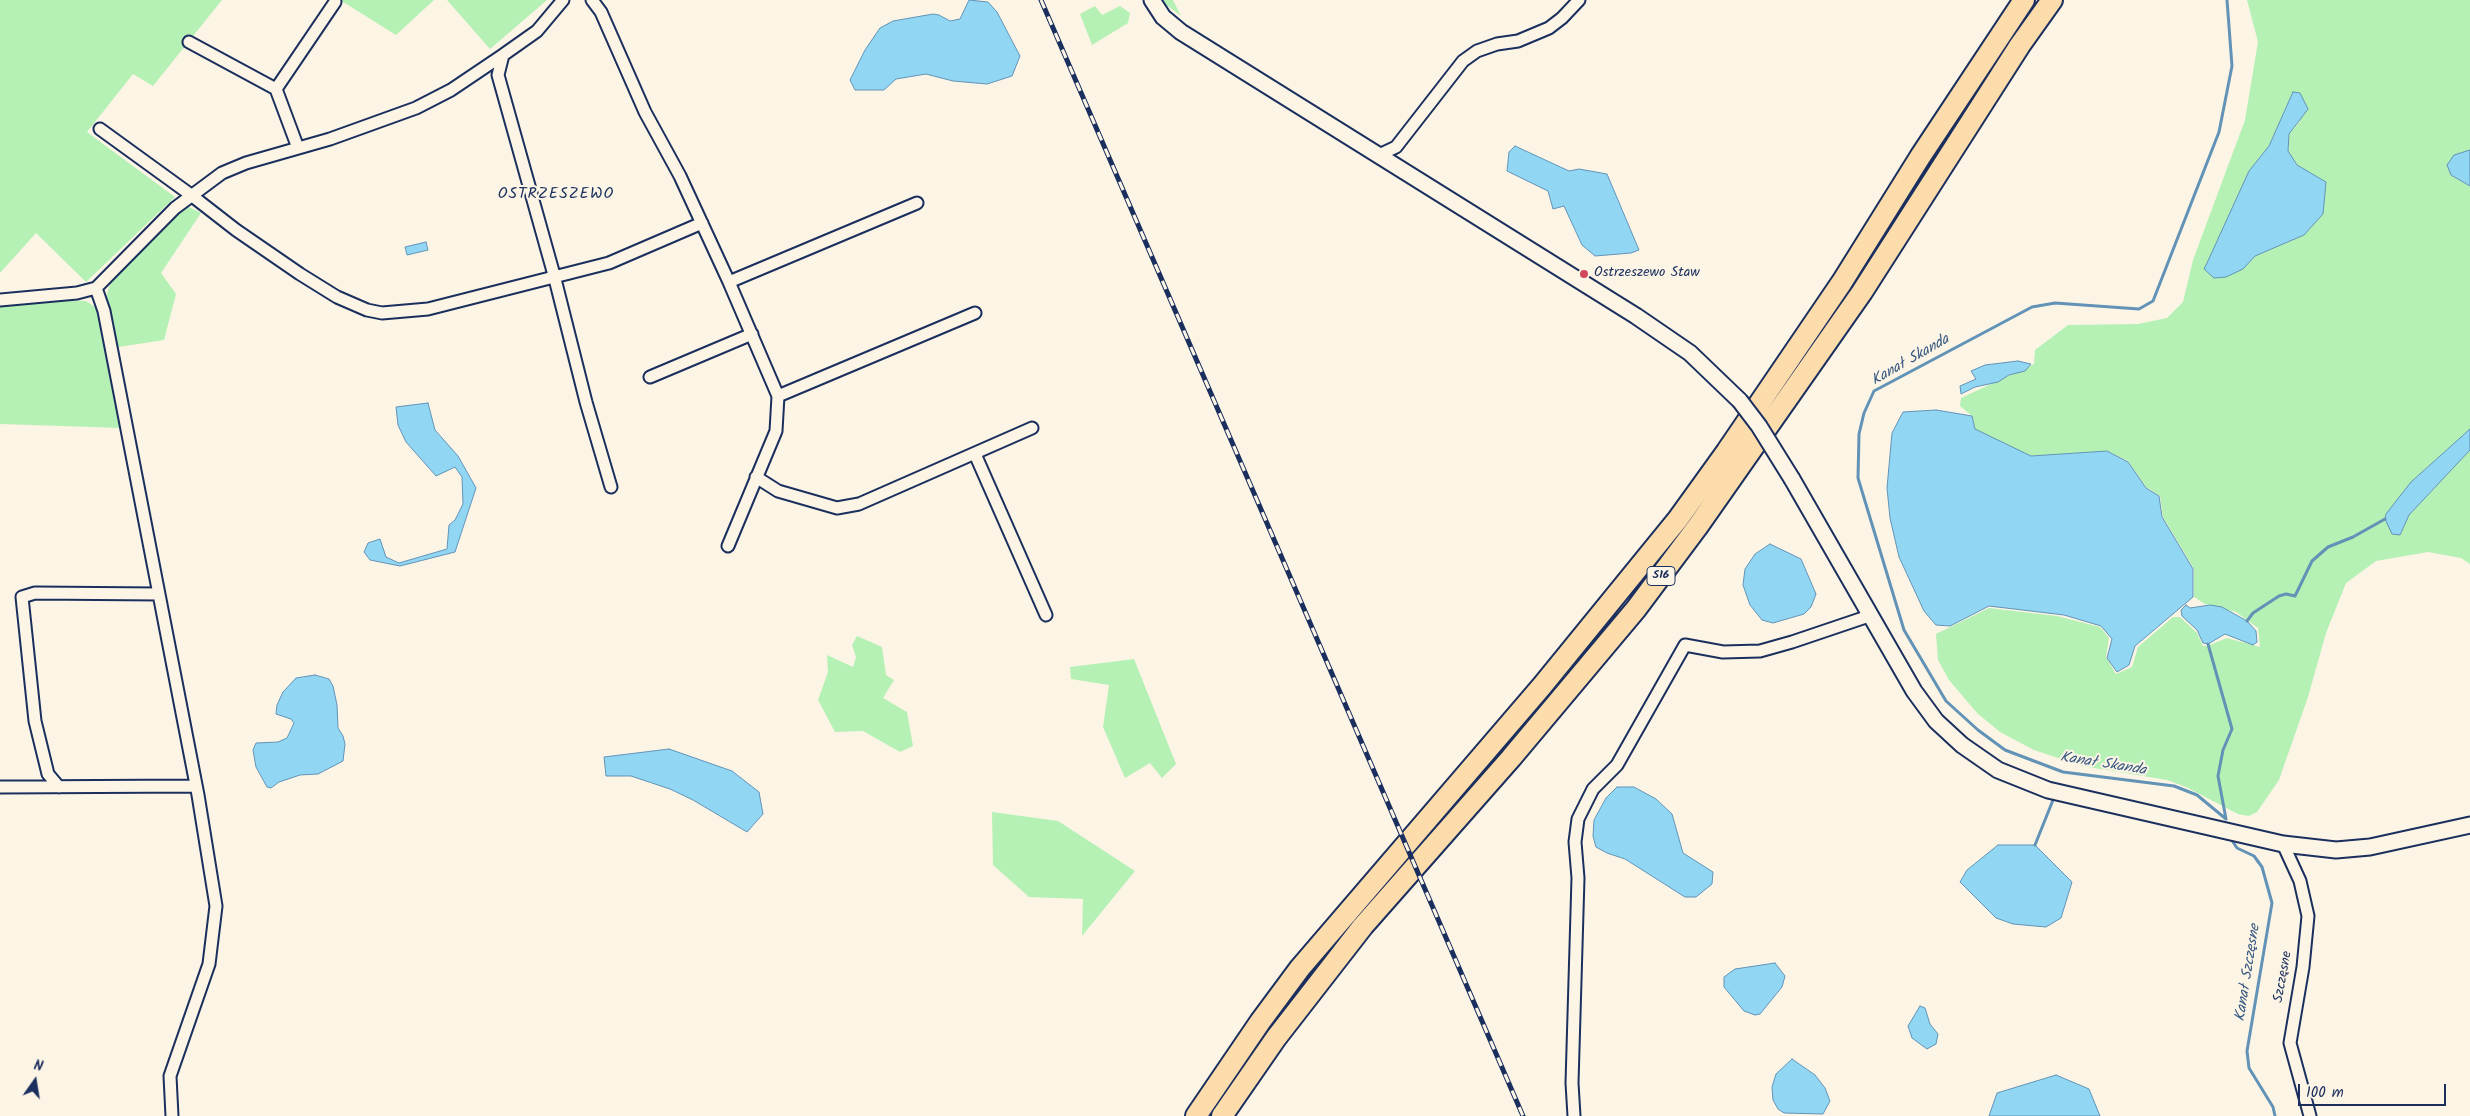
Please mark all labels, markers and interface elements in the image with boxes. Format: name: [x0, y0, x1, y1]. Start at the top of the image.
district label: OSTRZESZEWO: [496, 185, 616, 205]
place label: Ostrzeszewo Staw: [1594, 266, 1700, 282]
marker: Ostrzeszewo Staw: [1578, 268, 1590, 280]
water label: Kanał Skanda: [1869, 331, 1953, 391]
road number: S16: [1647, 566, 1675, 586]
water label: Kanał Skanda: [2059, 749, 2147, 781]
water label: Kanał Szczęsne: [2232, 923, 2266, 1023]
street label: Szczęsne: [2271, 950, 2297, 1004]
text: N: [32, 1055, 45, 1078]
north arrow: [10, 1056, 60, 1106]
scale bar: [2300, 1074, 2448, 1106]
text: 100 m: [2306, 1081, 2344, 1105]

